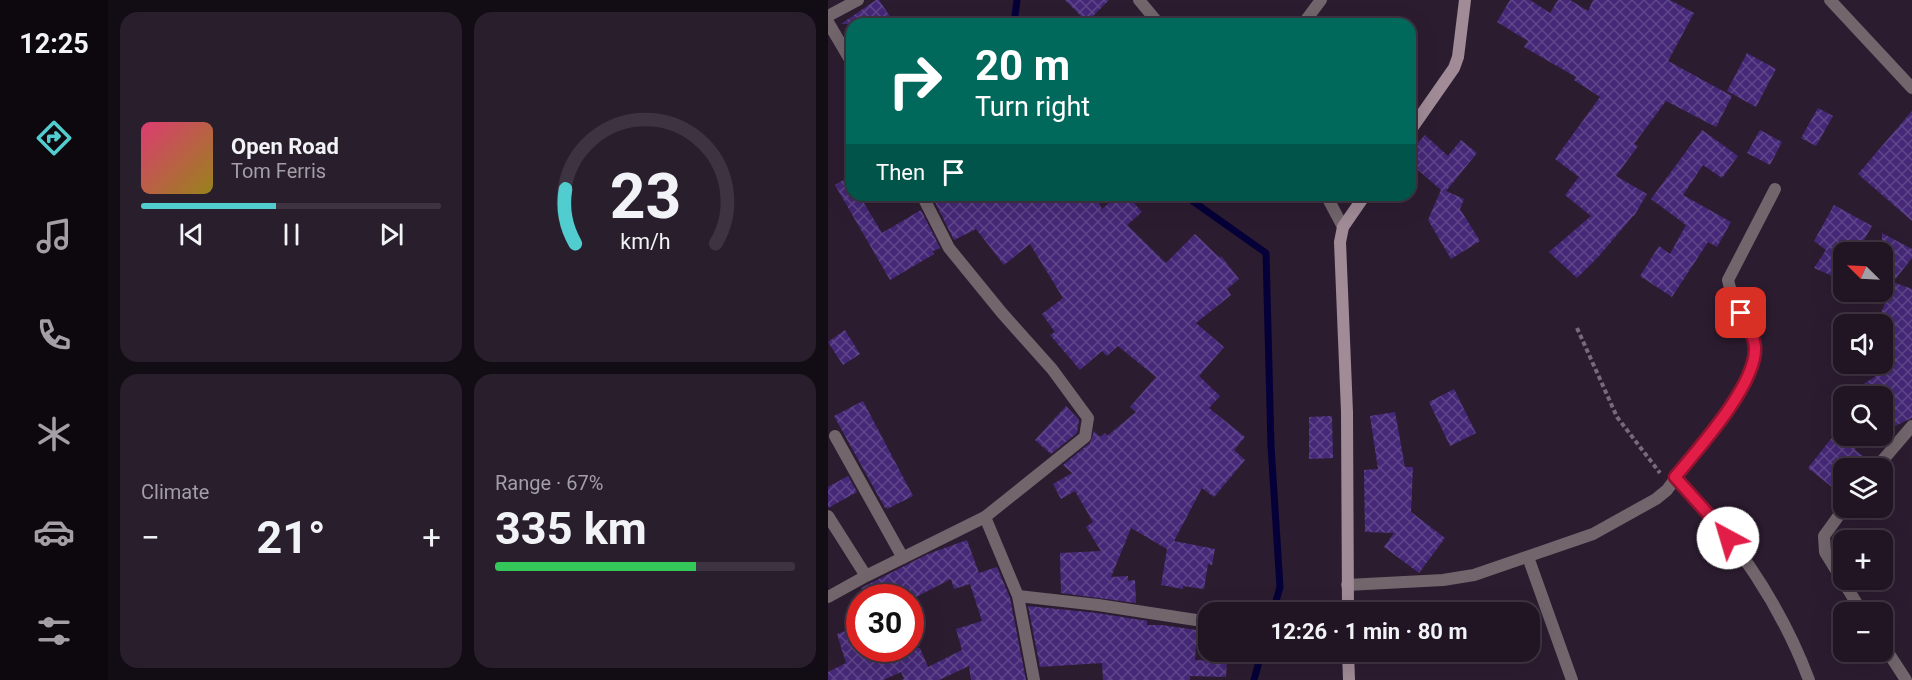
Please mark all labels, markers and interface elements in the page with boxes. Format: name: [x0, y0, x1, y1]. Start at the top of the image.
text: 12:25: [19, 28, 89, 60]
text: 20 m: [975, 41, 1070, 90]
icon: right: [876, 42, 954, 120]
text: Turn right: [975, 91, 1090, 123]
icon: directions: [33, 117, 75, 159]
text: Open Road: [231, 134, 339, 159]
icon: arrive: [937, 156, 970, 189]
text: Tom Ferris: [231, 159, 326, 183]
text: 23: [609, 160, 681, 233]
text: Then: [876, 160, 925, 185]
icon: music: [33, 215, 75, 257]
icon: previous: [175, 218, 208, 251]
icon: pause: [275, 218, 308, 251]
icon: next: [375, 218, 408, 251]
text: km/h: [620, 229, 670, 254]
north arrow: [1833, 242, 1893, 302]
map controls: [1833, 242, 1893, 662]
pin: [1715, 287, 1766, 338]
icon: arrive: [1724, 296, 1757, 329]
icon: phone: [33, 314, 75, 356]
button: sound: [1833, 314, 1893, 374]
button: search: [1833, 386, 1893, 446]
icon: climate: [33, 413, 75, 455]
button: layers: [1833, 458, 1893, 518]
text: Range · 67%: [495, 471, 603, 495]
text: Climate: [141, 480, 209, 504]
text: 335 km: [495, 502, 647, 555]
position arrow: [1696, 506, 1760, 570]
icon: car: [33, 511, 75, 553]
text: 21°: [256, 511, 326, 564]
text: −: [141, 518, 160, 557]
text: +: [422, 518, 441, 557]
button: +: [1833, 530, 1893, 590]
speed limit sign: 30: [846, 584, 924, 662]
button: −: [1833, 602, 1893, 662]
icon: filters: [33, 610, 75, 652]
text: 12:26 · 1 min · 80 m: [1271, 619, 1467, 644]

